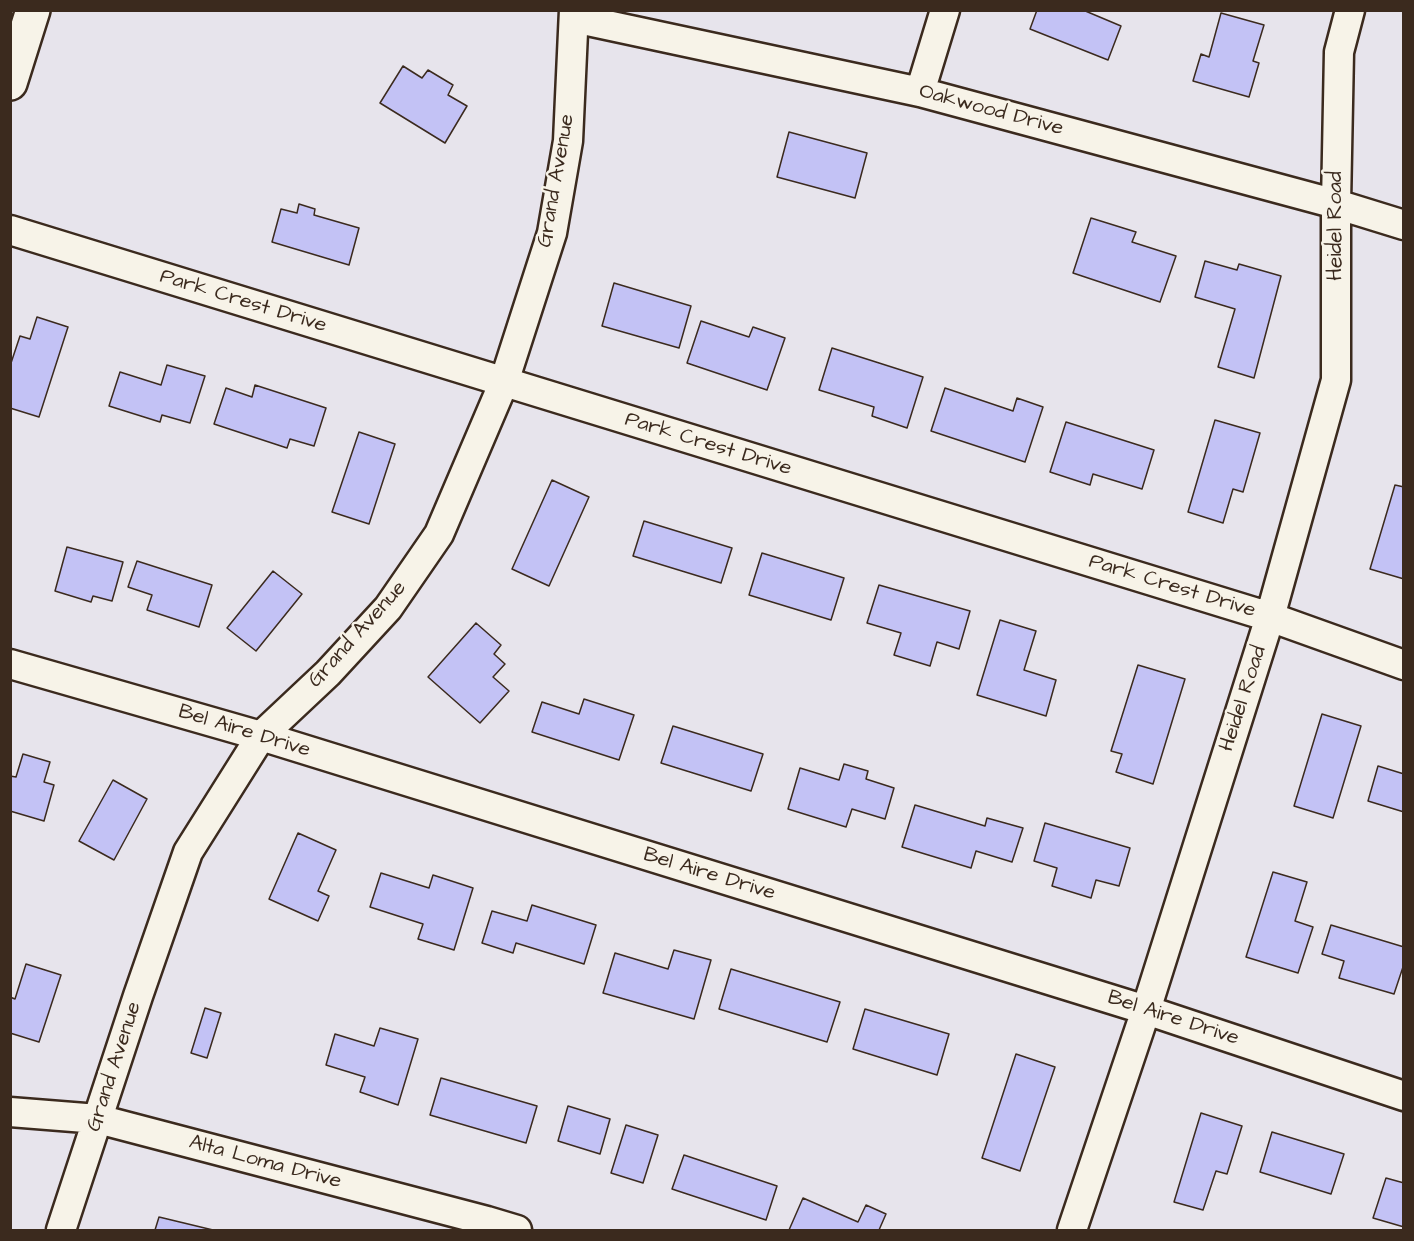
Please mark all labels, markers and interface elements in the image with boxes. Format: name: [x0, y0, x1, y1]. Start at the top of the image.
street label: Oakwood Drive: [916, 80, 1066, 142]
street label: Grand Avenue: [533, 112, 581, 250]
street label: Heidel Road: [1324, 171, 1350, 281]
street label: Park Crest Drive: [157, 265, 329, 339]
street label: Park Crest Drive: [622, 408, 794, 482]
street label: Park Crest Drive: [1086, 550, 1258, 624]
street label: Grand Avenue: [304, 577, 412, 693]
street label: Heidel Road: [1215, 643, 1273, 755]
street label: Bel Aire Drive: [175, 700, 313, 764]
street label: Bel Aire Drive: [640, 843, 778, 907]
street label: Bel Aire Drive: [1104, 986, 1242, 1052]
street label: Grand Avenue: [82, 999, 148, 1135]
street label: Alta Loma Drive: [186, 1131, 344, 1195]

